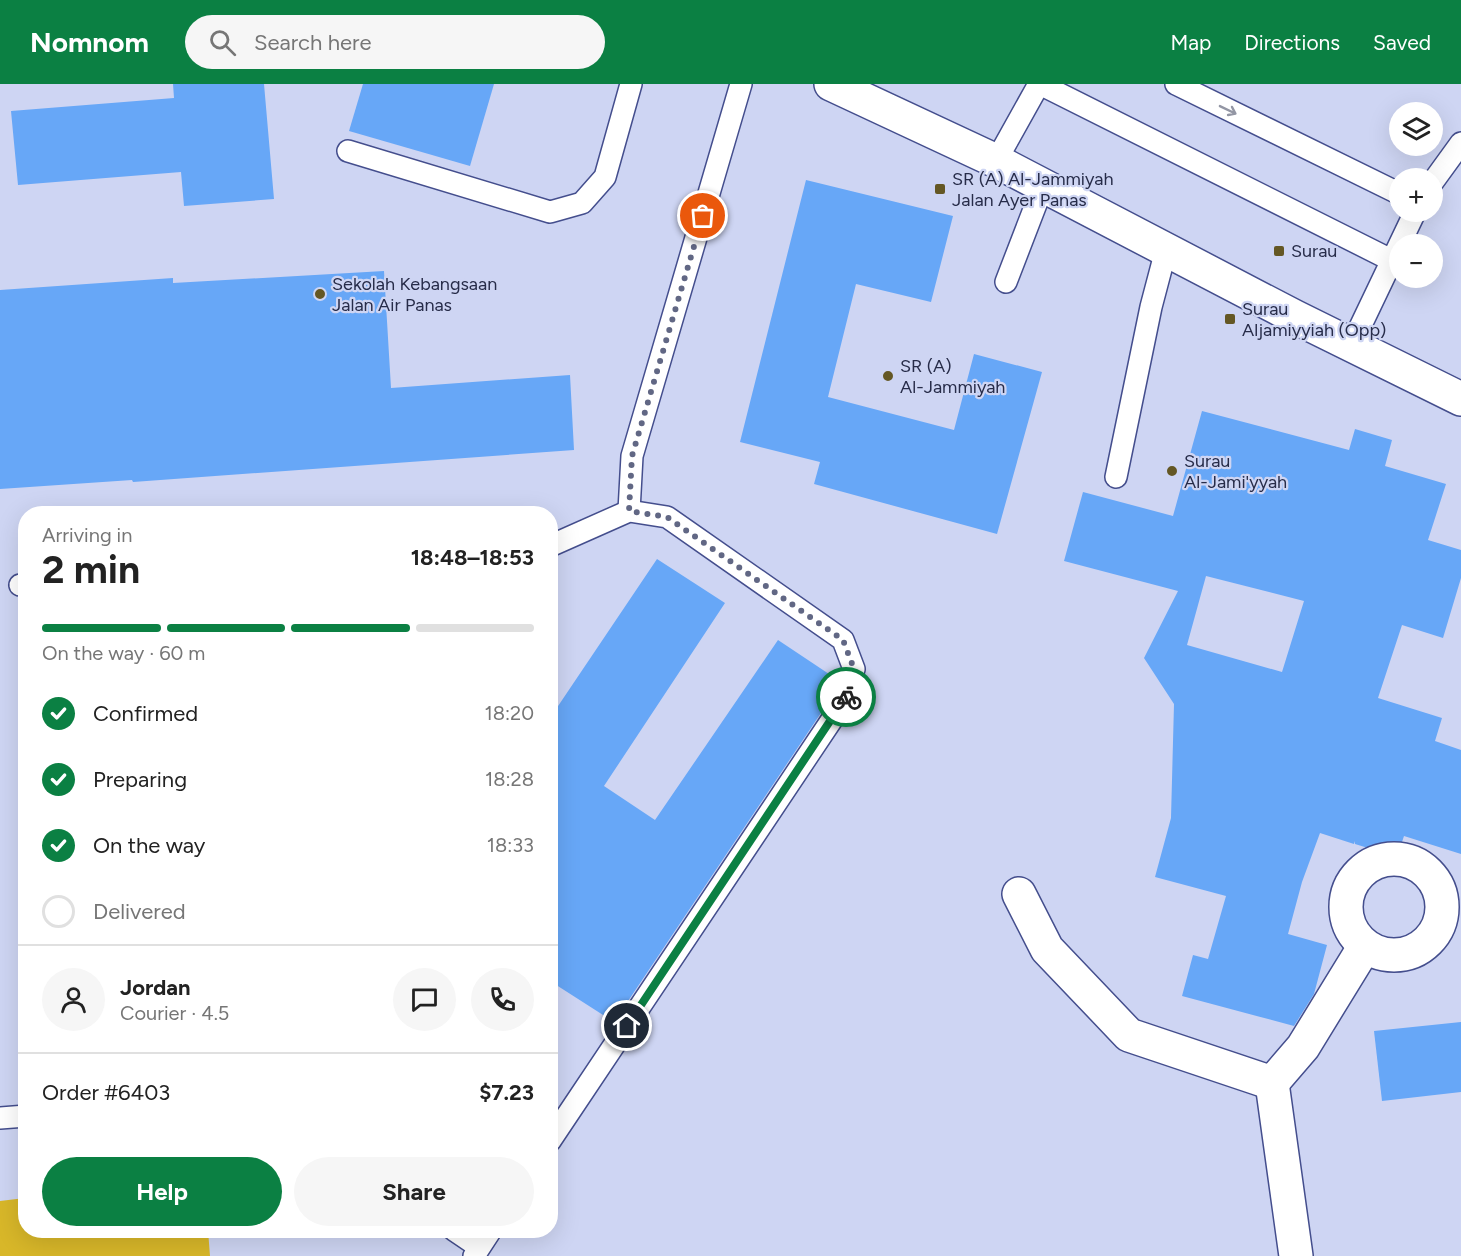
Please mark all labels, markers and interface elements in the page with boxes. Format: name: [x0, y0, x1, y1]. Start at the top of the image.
search box: [185, 15, 605, 69]
text: Nomnom: [30, 25, 149, 59]
icon: search: [206, 26, 239, 59]
text: Search here: [254, 29, 371, 56]
text: Map: [1170, 30, 1211, 55]
text: Directions: [1244, 30, 1340, 55]
text: Saved: [1373, 30, 1431, 55]
map controls: [1389, 102, 1443, 288]
button: layers: [1389, 102, 1443, 156]
one-way arrow: [1219, 104, 1237, 116]
place label: SR (A) Al-Jammiyah Jalan Ayer Panas: [952, 168, 1113, 211]
button: +: [1389, 168, 1443, 222]
marker: SR (A) Al-Jammiyah Jalan Ayer Panas: [933, 182, 947, 196]
pin: [677, 190, 728, 241]
icon: bag: [686, 199, 719, 232]
button: −: [1389, 234, 1443, 288]
place label: Surau: [1291, 240, 1337, 262]
marker: Surau: [1272, 244, 1286, 258]
place label: Sekolah Kebangsaan Jalan Air Panas: [332, 273, 497, 316]
marker: Sekolah Kebangsaan Jalan Air Panas: [313, 287, 327, 301]
place label: Surau Aljamiyyiah (Opp): [1242, 298, 1386, 341]
marker: Surau Aljamiyyiah (Opp): [1223, 312, 1237, 326]
place label: SR (A) Al-Jammiyah: [900, 355, 1005, 398]
marker: SR (A) Al-Jammiyah: [881, 369, 895, 383]
place label: Surau Al-Jami'yyah: [1184, 450, 1287, 493]
marker: Surau Al-Jami'yyah: [1165, 464, 1179, 478]
text: Arriving in: [42, 523, 132, 547]
text: 18:48–18:53: [411, 544, 534, 571]
text: 2 min: [42, 546, 140, 593]
text: On the way · 60 m: [42, 641, 205, 665]
courier: [816, 667, 876, 727]
icon: bike: [830, 681, 863, 714]
icon: check: [42, 697, 75, 730]
text: Confirmed: [93, 700, 198, 727]
text: 18:20: [484, 701, 534, 725]
icon: check: [42, 763, 75, 796]
text: Preparing: [93, 766, 187, 793]
text: 18:28: [485, 767, 534, 791]
icon: check: [42, 829, 75, 862]
text: On the way: [93, 832, 205, 859]
text: 18:33: [487, 833, 534, 857]
text: Delivered: [93, 898, 186, 925]
button: person: [42, 968, 105, 1031]
button: chat: [393, 968, 456, 1031]
button: phone: [471, 968, 534, 1031]
text: Jordan: [120, 974, 191, 1001]
pin: [601, 1000, 652, 1051]
text: Courier · 4.5: [120, 1001, 229, 1025]
icon: home: [610, 1009, 643, 1042]
text: Order #6403: [42, 1079, 170, 1106]
text: $7.23: [479, 1079, 534, 1106]
button: Help: [42, 1157, 282, 1226]
button: Share: [294, 1157, 534, 1226]

